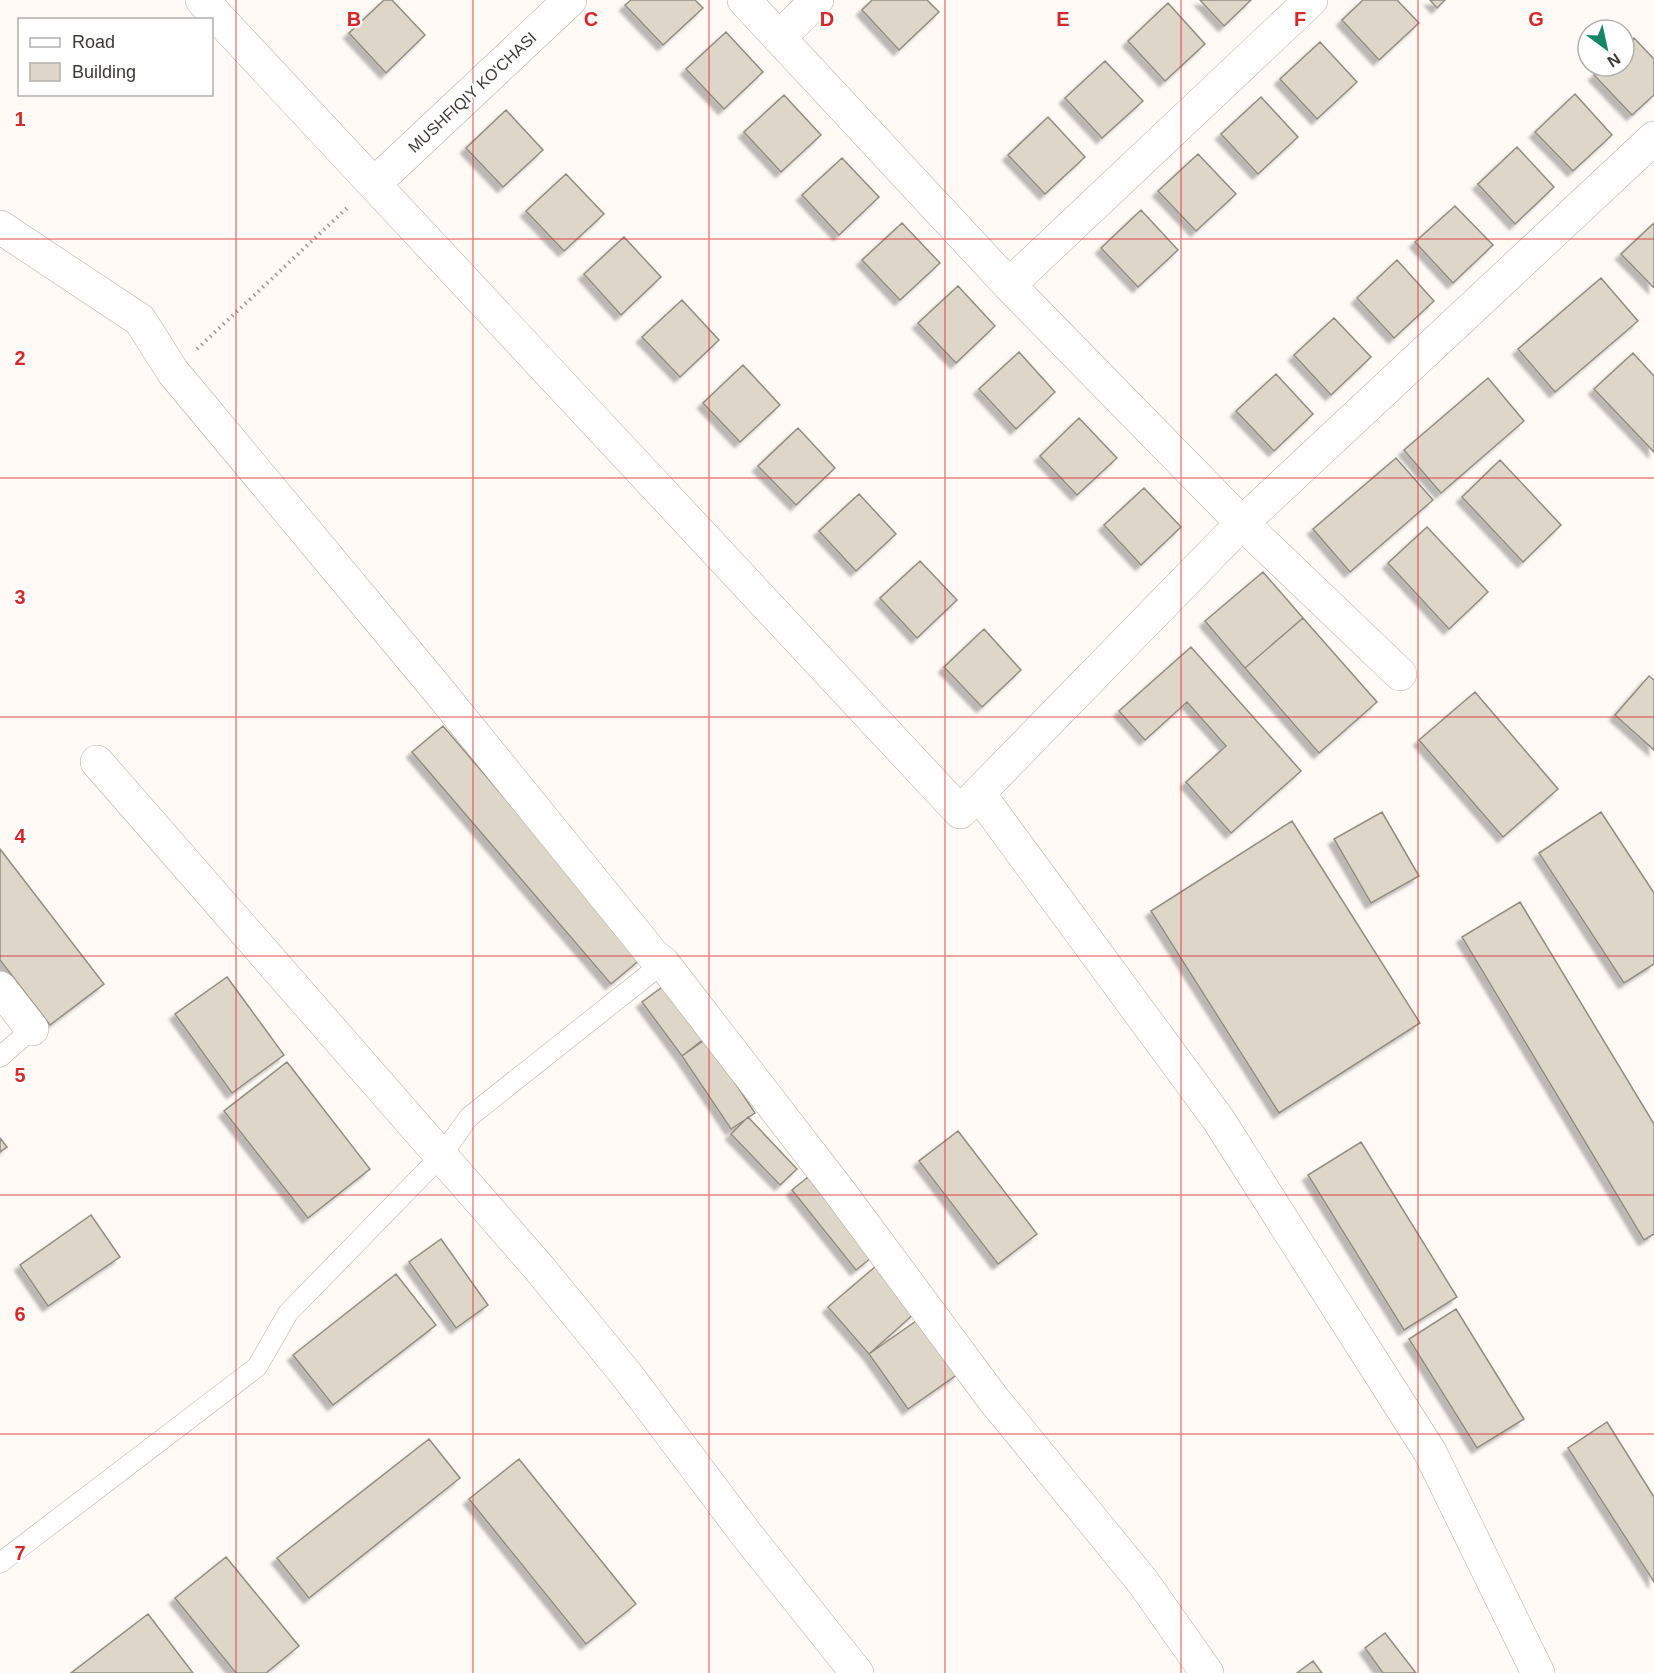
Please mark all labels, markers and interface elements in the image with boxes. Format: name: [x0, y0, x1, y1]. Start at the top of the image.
text: B: [347, 8, 361, 30]
text: C: [584, 8, 598, 30]
text: D: [820, 8, 834, 30]
text: E: [1056, 8, 1070, 30]
text: F: [1294, 8, 1306, 30]
text: G: [1528, 8, 1544, 30]
legend: [18, 18, 213, 96]
north arrow: [1576, 18, 1636, 78]
street label: MUSHFIQIY KO'CHASI: [405, 29, 540, 156]
text: Road: [72, 32, 115, 52]
text: N: [1604, 50, 1623, 70]
text: Building: [72, 62, 136, 82]
text: 1: [14, 108, 26, 130]
text: 2: [14, 347, 26, 369]
text: 3: [14, 586, 26, 608]
text: 4: [14, 825, 26, 847]
text: 5: [14, 1064, 26, 1086]
text: 6: [14, 1303, 26, 1325]
text: 7: [14, 1542, 26, 1564]

